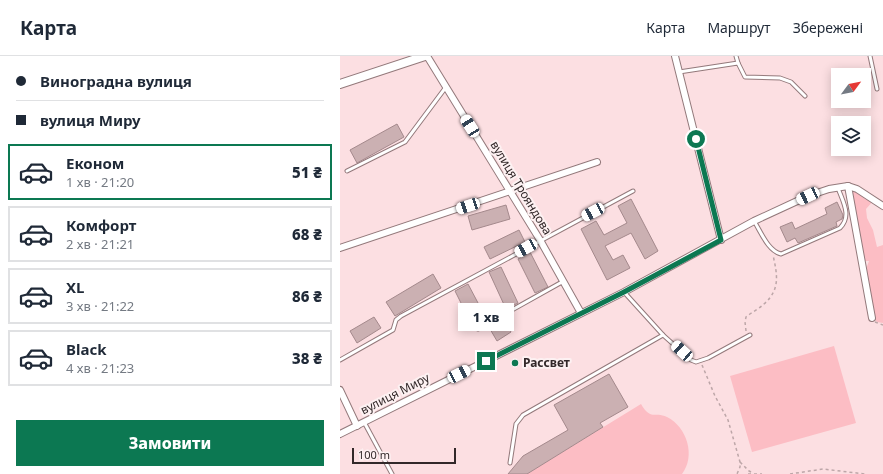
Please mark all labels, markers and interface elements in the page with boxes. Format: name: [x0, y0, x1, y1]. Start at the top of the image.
text: Карта: [20, 15, 77, 41]
text: Карта: [646, 18, 685, 37]
text: Маршрут: [707, 18, 771, 37]
text: Збережені: [793, 18, 863, 37]
north arrow: [831, 68, 871, 108]
map controls: [831, 68, 871, 156]
text: Виноградна вулиця: [40, 71, 192, 91]
text: вулиця Миру: [40, 110, 141, 130]
car: [459, 113, 481, 139]
button: layers: [831, 116, 871, 156]
route start: [687, 130, 705, 148]
street label: вулиця Трояндова: [487, 138, 556, 238]
text: Економ: [66, 153, 124, 173]
icon: car: [18, 154, 54, 190]
text: 51 ₴: [292, 162, 322, 182]
text: 1 хв · 21:20: [66, 173, 134, 191]
car: [795, 185, 821, 207]
car: [455, 197, 481, 215]
car: [580, 201, 606, 223]
text: Комфорт: [66, 215, 136, 235]
icon: car: [18, 216, 54, 252]
text: 68 ₴: [292, 224, 322, 244]
text: 2 хв · 21:21: [66, 235, 134, 253]
car: [513, 237, 539, 259]
text: XL: [66, 277, 84, 297]
icon: car: [18, 278, 54, 314]
text: 86 ₴: [292, 286, 322, 306]
text: 3 хв · 21:22: [66, 297, 134, 315]
callout: 1 хв: [458, 303, 514, 331]
text: 1 хв: [473, 308, 499, 326]
text: Black: [66, 339, 106, 359]
car: [669, 339, 695, 363]
icon: car: [18, 340, 54, 376]
text: 38 ₴: [292, 348, 322, 368]
route end: [477, 352, 495, 370]
place label: Рассвет: [523, 354, 570, 371]
marker: Рассвет: [510, 358, 520, 368]
text: 4 хв · 21:23: [66, 359, 134, 377]
car: [446, 363, 472, 385]
street label: вулиця Миру: [357, 368, 433, 418]
button: Замовити: [16, 420, 324, 466]
scale bar: [352, 446, 456, 465]
text: 100 m: [358, 447, 390, 462]

